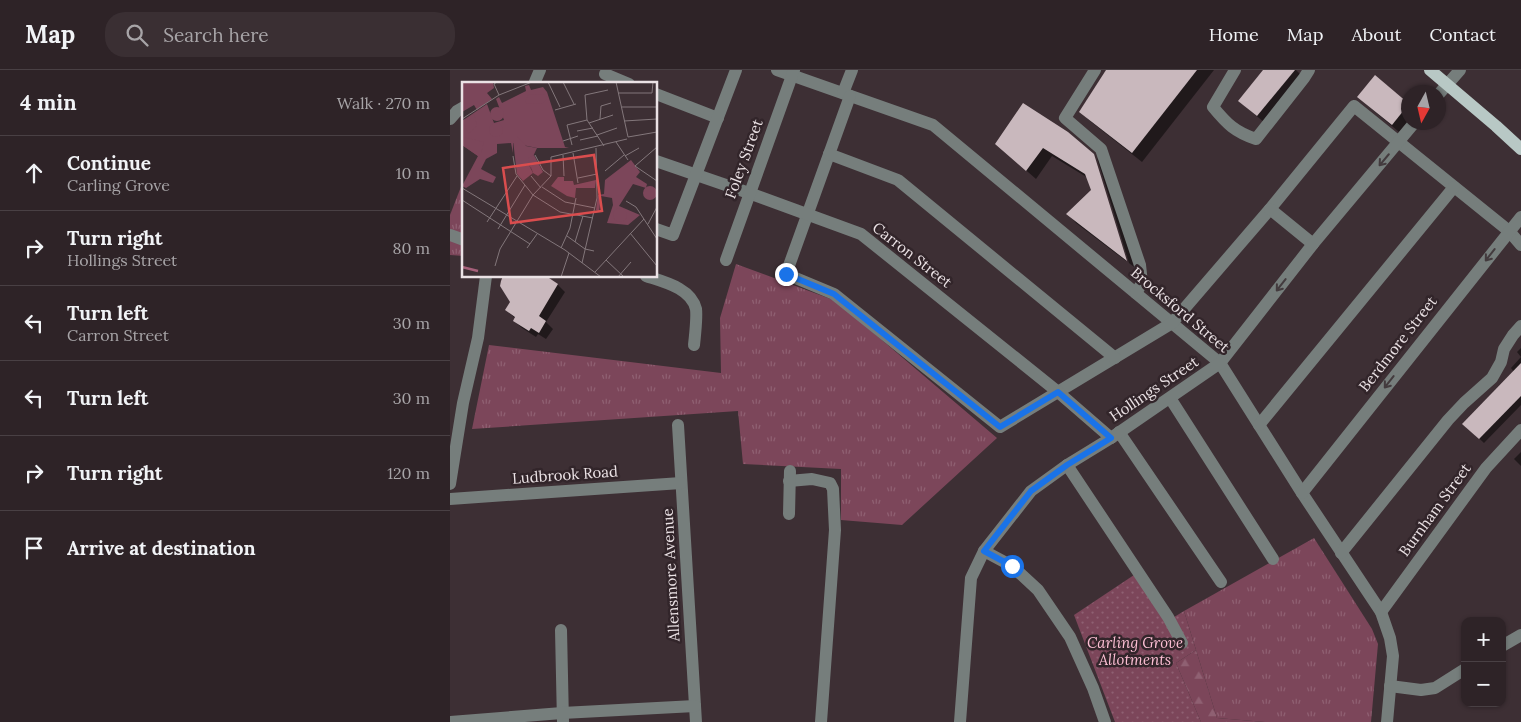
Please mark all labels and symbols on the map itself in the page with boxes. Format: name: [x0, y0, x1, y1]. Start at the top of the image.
inset map: [462, 82, 658, 278]
north arrow: [1401, 85, 1446, 130]
street label: Foley Street: [720, 116, 767, 201]
one-way arrow: [1378, 153, 1390, 166]
street label: Carron Street: [869, 218, 956, 292]
one-way arrow: [1485, 248, 1495, 262]
route end: [775, 263, 798, 286]
street label: Brocksford Street: [1127, 263, 1234, 357]
one-way arrow: [1276, 278, 1286, 292]
street label: Berdmore Street: [1354, 292, 1441, 395]
street label: Hollings Street: [1106, 352, 1202, 425]
one-way arrow: [1384, 375, 1395, 388]
street label: Burnham Street: [1394, 459, 1475, 560]
street label: Ludbrook Road: [511, 461, 619, 488]
street label: Allensmore Avenue: [658, 508, 684, 643]
route start: [1001, 555, 1024, 578]
park label: Carling Grove Allotments: [1087, 633, 1183, 669]

